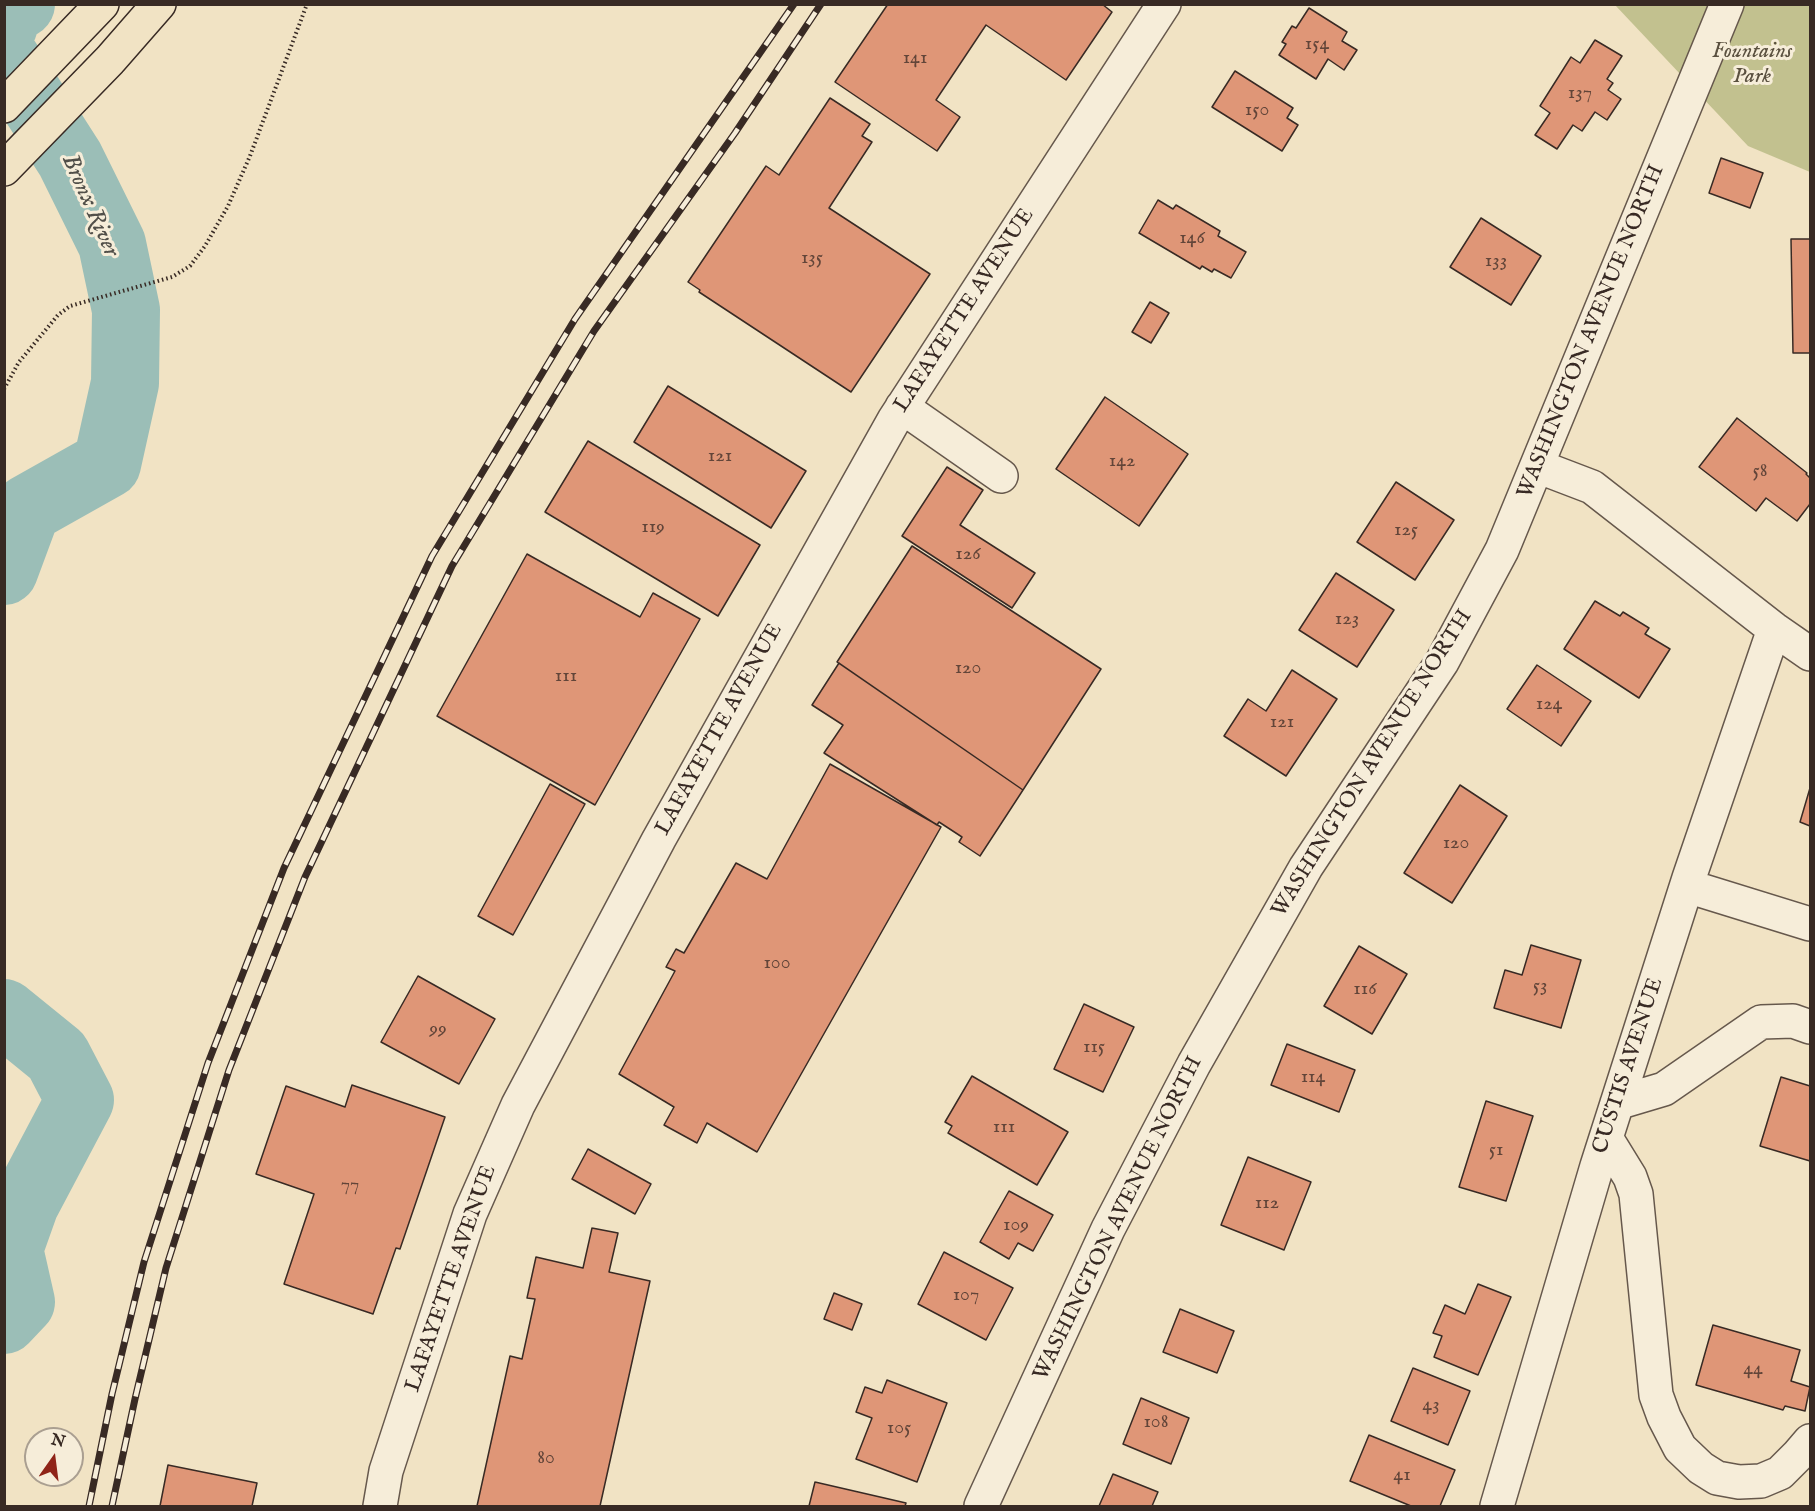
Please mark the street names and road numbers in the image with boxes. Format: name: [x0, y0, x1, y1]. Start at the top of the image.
street label: WASHINGTON AVENUE NORTH: [1513, 161, 1671, 503]
street label: LAFAYETTE AVENUE: [889, 204, 1041, 418]
street label: WASHINGTON AVENUE NORTH: [1267, 605, 1479, 923]
street label: LAFAYETTE AVENUE: [651, 620, 789, 840]
street label: CUSTIS AVENUE: [1588, 975, 1670, 1157]
street label: WASHINGTON AVENUE NORTH: [1029, 1053, 1209, 1385]
street label: LAFAYETTE AVENUE: [401, 1162, 503, 1396]

